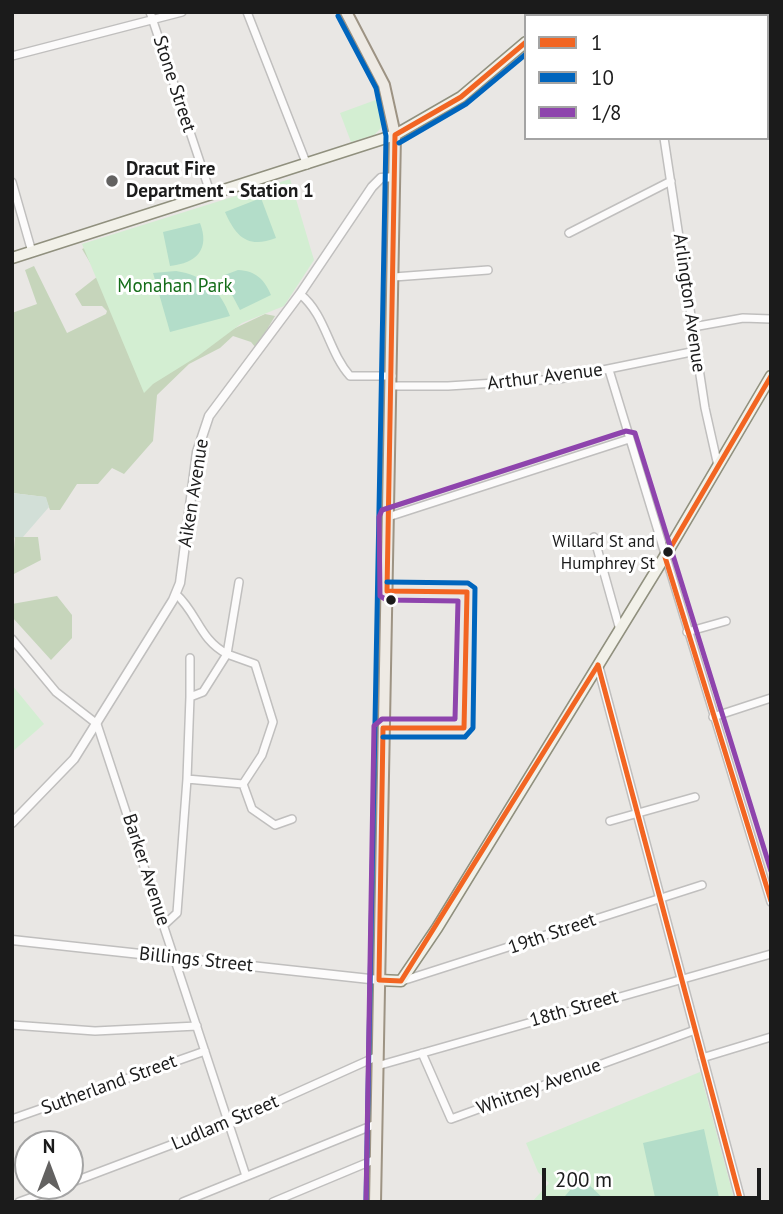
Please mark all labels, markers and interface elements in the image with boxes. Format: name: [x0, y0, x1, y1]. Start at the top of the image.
legend: [524, 14, 769, 140]
text: 1: [591, 29, 602, 56]
street label: Stone Street: [148, 33, 200, 135]
text: 10: [591, 64, 614, 91]
text: 1/8: [591, 99, 621, 126]
place label: Dracut Fire Department - Station 1: [126, 159, 314, 203]
marker: Dracut Fire Department - Station 1: [104, 173, 120, 189]
street label: Arlington Avenue: [668, 232, 710, 374]
park label: Monahan Park: [117, 276, 233, 298]
street label: Arthur Avenue: [486, 359, 604, 395]
street label: Aiken Avenue: [174, 437, 214, 549]
place label: Willard St and Humphrey St: [552, 532, 655, 572]
marker: Willard St and Humphrey St: [661, 545, 675, 559]
unlabelled marker: [384, 593, 398, 607]
street label: Barker Avenue: [117, 811, 175, 929]
street label: 19th Street: [505, 908, 599, 960]
street label: Billings Street: [138, 943, 254, 977]
street label: 18th Street: [527, 985, 621, 1033]
street label: Sutherland Street: [38, 1050, 180, 1120]
street label: Whitney Avenue: [474, 1054, 604, 1120]
street label: Ludlam Street: [168, 1090, 282, 1156]
north arrow: [14, 1130, 84, 1200]
text: N: [43, 1134, 55, 1158]
scale bar: [545, 1154, 764, 1198]
text: 200 m: [555, 1166, 612, 1193]

